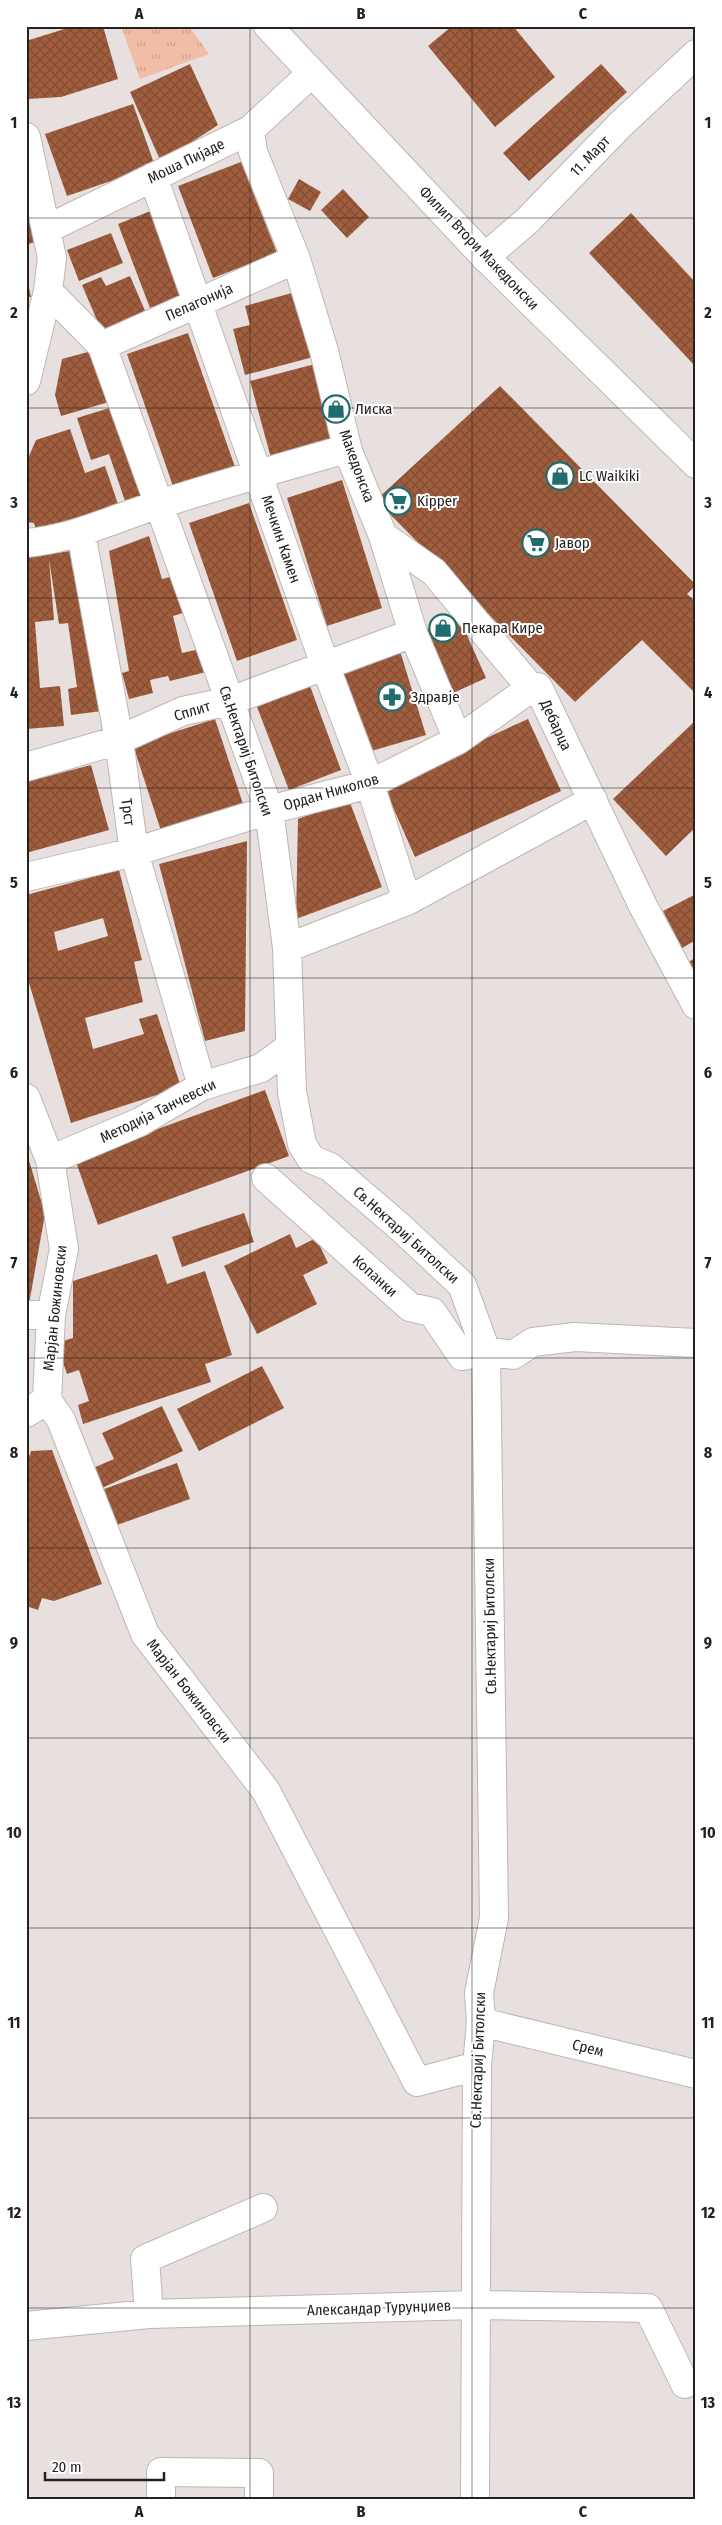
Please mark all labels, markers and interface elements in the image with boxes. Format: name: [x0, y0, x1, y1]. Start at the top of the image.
text: A: [134, 4, 144, 23]
text: B: [357, 4, 366, 23]
text: C: [579, 4, 588, 23]
text: 1: [11, 113, 17, 132]
text: 1: [705, 113, 711, 132]
street label: 11. Март: [566, 131, 614, 180]
street label: Моша Пијаде: [145, 135, 227, 187]
street label: Филип Втори Македонски: [415, 183, 543, 313]
street label: Пелагонија: [163, 279, 235, 325]
text: 2: [9, 303, 18, 322]
text: 2: [703, 303, 712, 322]
shop icon: Лиска: [321, 394, 351, 424]
place label: Лиска: [355, 400, 392, 418]
street label: Македонска: [336, 427, 378, 505]
shop icon: LC Waikiki: [545, 461, 575, 491]
place label: LC Waikiki: [579, 467, 640, 485]
supermarket icon: Kipper: [383, 486, 413, 516]
place label: Kipper: [417, 492, 458, 510]
text: 3: [9, 493, 18, 512]
street label: Мечкин Камен: [258, 493, 304, 585]
text: 3: [703, 493, 712, 512]
supermarket icon: Јавор: [521, 528, 551, 558]
place label: Јавор: [555, 534, 590, 552]
shop icon: Пекара Кире: [428, 613, 458, 643]
place label: Пекара Кире: [462, 619, 543, 637]
pharmacy icon: Здравје: [377, 682, 407, 712]
text: 4: [10, 683, 18, 702]
text: 4: [704, 683, 712, 702]
street label: Св.Нектариј Битолски: [215, 684, 277, 818]
place label: Здравје: [411, 688, 460, 706]
street label: Дебарца: [536, 696, 576, 753]
street label: Сплит: [172, 697, 213, 725]
street label: Ордан Николов: [281, 770, 381, 814]
street label: Трст: [117, 797, 139, 828]
text: 5: [10, 873, 18, 892]
text: 5: [704, 873, 712, 892]
text: 6: [10, 1063, 18, 1082]
text: 6: [704, 1063, 712, 1082]
street label: Методија Танчевски: [97, 1075, 219, 1147]
street label: Св.Нектариј Битолски: [349, 1183, 463, 1287]
street label: Марјан Божиновски: [39, 1244, 71, 1372]
street label: Копанки: [349, 1251, 401, 1301]
text: 7: [11, 1253, 18, 1272]
text: 7: [705, 1253, 712, 1272]
text: 8: [10, 1443, 19, 1462]
text: 8: [704, 1443, 713, 1462]
street label: Св.Нектариј Битолски: [480, 1558, 500, 1694]
text: 9: [10, 1633, 18, 1652]
text: 9: [704, 1633, 712, 1652]
street label: Марјан Божиновски: [143, 1635, 235, 1747]
text: 10: [6, 1823, 22, 1842]
text: 10: [700, 1823, 716, 1842]
street label: Св.Нектариј Битолски: [467, 1991, 489, 2129]
text: 11: [7, 2013, 21, 2032]
text: 11: [701, 2013, 715, 2032]
street label: Срем: [570, 2035, 606, 2061]
text: 12: [7, 2203, 22, 2222]
text: 12: [701, 2203, 716, 2222]
street label: Александар Турунџиев: [307, 2296, 451, 2320]
text: 13: [7, 2393, 22, 2412]
text: 13: [701, 2393, 716, 2412]
scale bar: [45, 2450, 164, 2482]
text: 20 m: [52, 2458, 82, 2476]
text: A: [134, 2502, 144, 2521]
text: B: [357, 2502, 366, 2521]
text: C: [579, 2502, 588, 2521]

